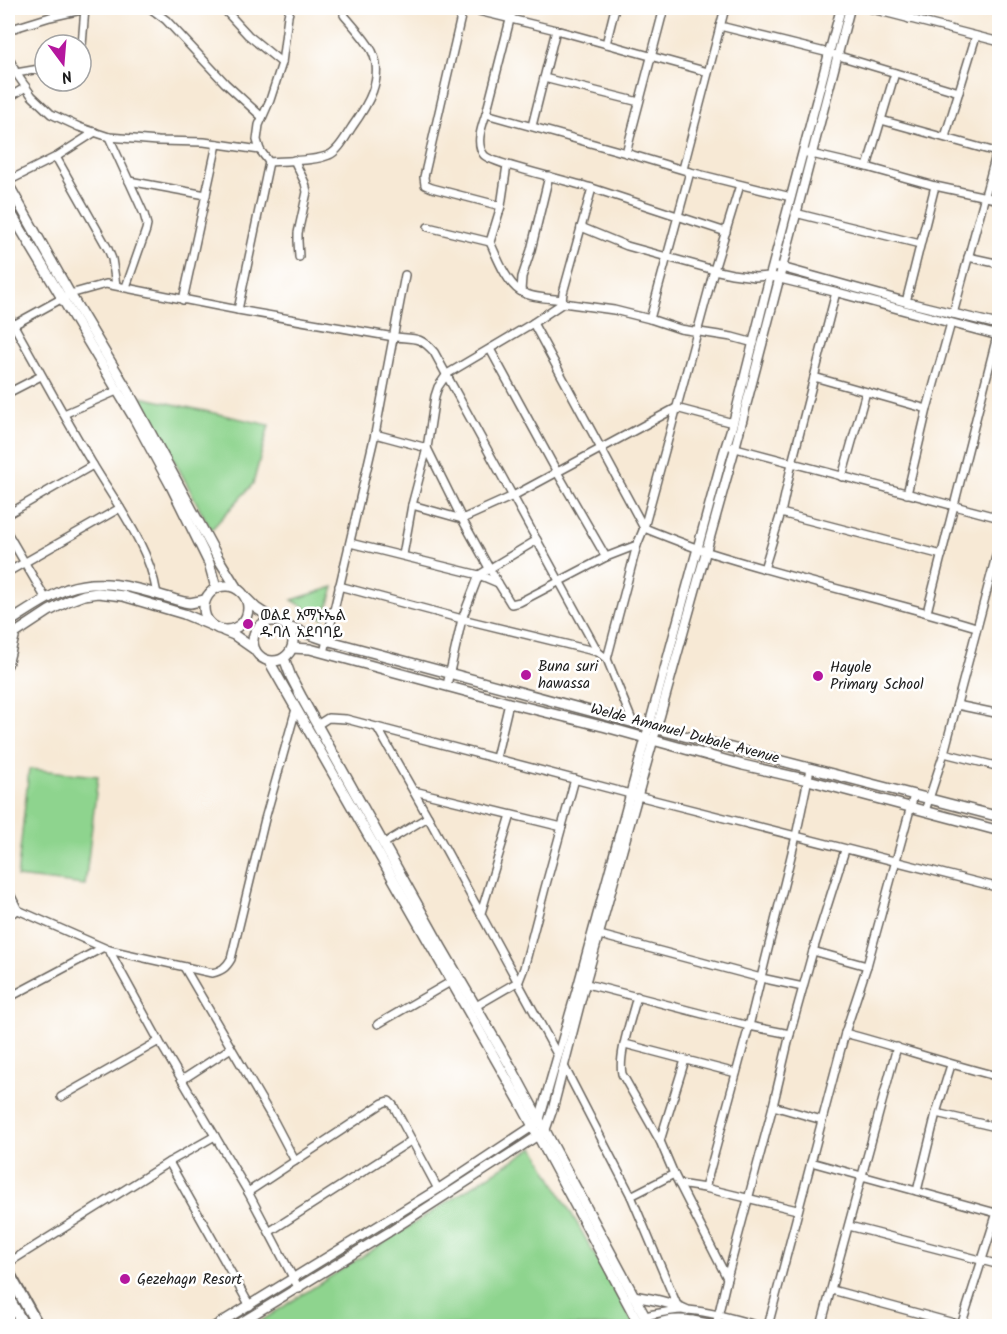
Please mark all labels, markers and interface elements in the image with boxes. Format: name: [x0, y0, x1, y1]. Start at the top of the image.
north arrow: [33, 33, 93, 93]
text: N: [58, 63, 75, 89]
place label: ወልደ አማኑኤል ዱባለ አደባባይ: [260, 604, 346, 645]
marker: ወልደ አማኑኤል ዱባለ አደባባይ: [241, 617, 255, 631]
place label: Buna suri hawassa: [538, 655, 599, 696]
place label: Hayole Primary School: [830, 656, 924, 697]
marker: Buna suri hawassa: [519, 668, 533, 682]
marker: Hayole Primary School: [811, 669, 825, 683]
street label: Welde Amanuel Dubale Avenue: [588, 697, 782, 771]
place label: Gezehagn Resort: [137, 1268, 242, 1292]
marker: Gezehagn Resort: [118, 1272, 132, 1286]

